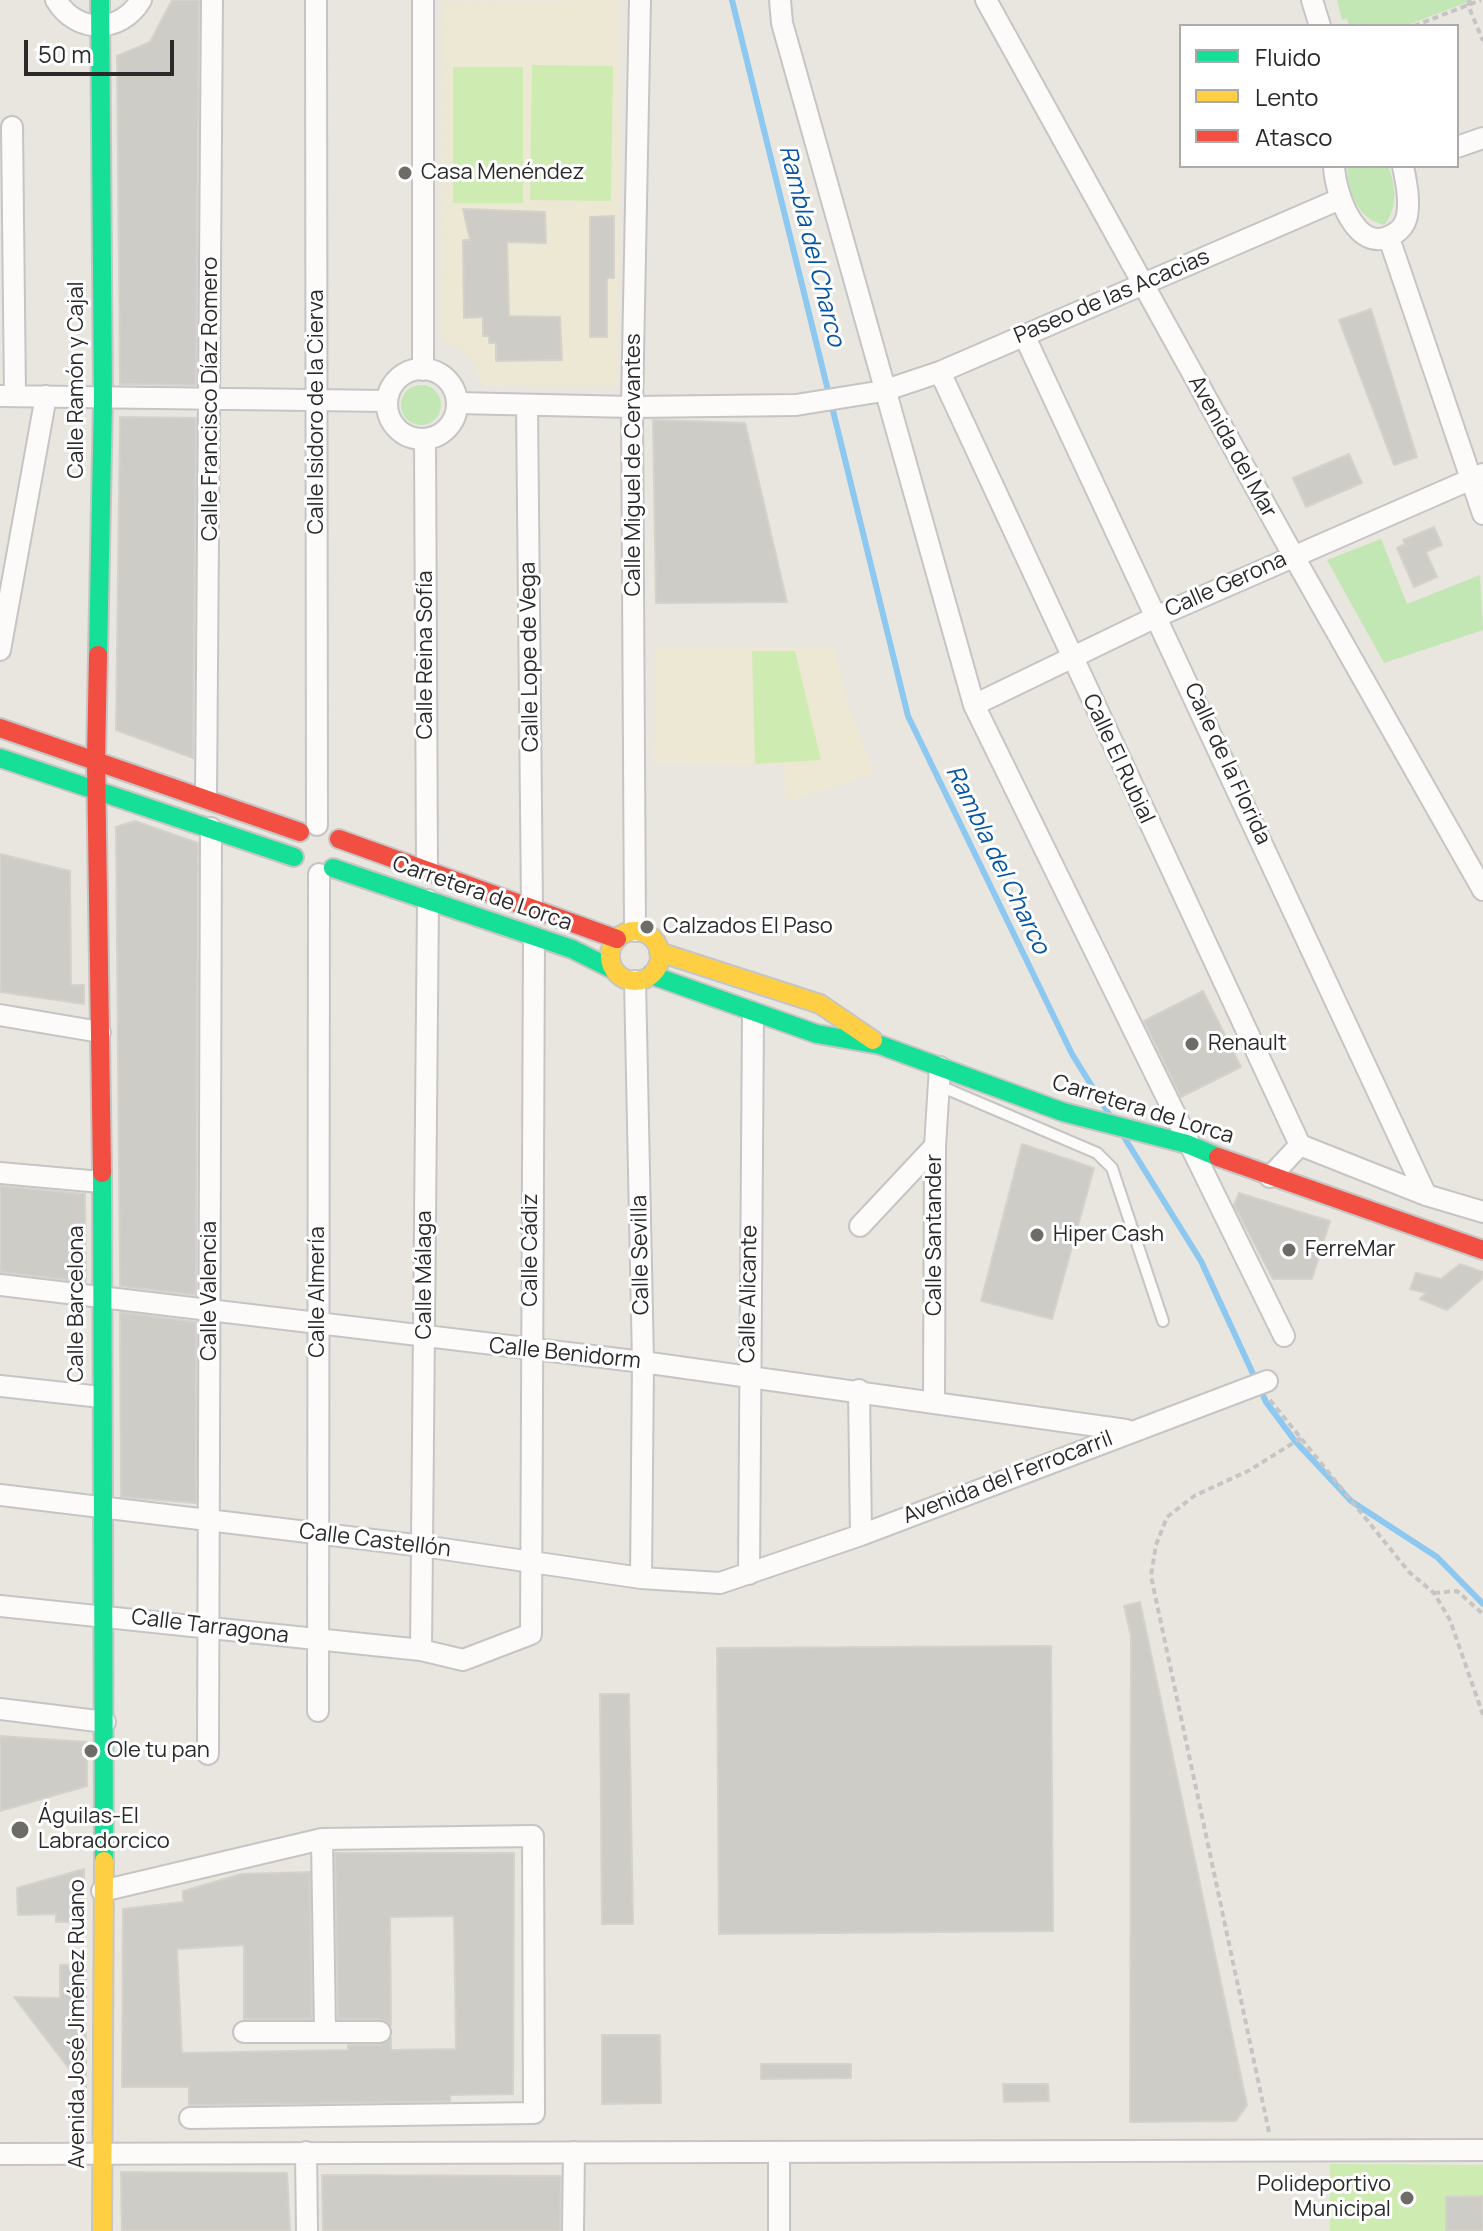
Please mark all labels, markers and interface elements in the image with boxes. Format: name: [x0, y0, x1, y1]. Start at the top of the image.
scale bar: [28, 24, 178, 74]
legend: [1179, 24, 1459, 168]
text: 50 m: [38, 37, 92, 70]
text: Fluido: [1255, 40, 1321, 73]
text: Lento: [1255, 80, 1319, 113]
text: Atasco: [1255, 120, 1332, 153]
water label: Rambla del Charco: [772, 143, 850, 349]
place label: Casa Menéndez: [421, 160, 584, 186]
marker: Casa Menéndez: [396, 164, 414, 182]
street label: Paseo de las Acacias: [1010, 244, 1214, 350]
street label: Calle Francisco Díaz Romero: [198, 257, 224, 541]
street label: Calle Ramón y Cajal: [64, 281, 90, 479]
street label: Calle Isidoro de la Cierva: [304, 290, 330, 534]
street label: Calle Miguel de Cervantes: [621, 333, 647, 597]
street label: Avenida del Mar: [1182, 371, 1282, 523]
street label: Calle Gerona: [1161, 547, 1291, 623]
street label: Calle Lope de Vega: [515, 562, 545, 752]
street label: Calle Reina Sofía: [413, 570, 439, 740]
street label: Calle de la Florida: [1178, 679, 1276, 849]
street label: Calle El Rubial: [1076, 690, 1160, 828]
water label: Rambla del Charco: [939, 761, 1055, 959]
street label: Carretera de Lorca: [389, 851, 575, 937]
place label: Calzados El Paso: [663, 914, 833, 940]
marker: Calzados El Paso: [638, 918, 656, 936]
place label: Renault: [1208, 1031, 1287, 1057]
marker: Renault: [1183, 1035, 1201, 1053]
street label: Carretera de Lorca: [1049, 1070, 1237, 1150]
street label: Calle Santander: [922, 1154, 948, 1316]
street label: Calle Cádiz: [518, 1193, 544, 1307]
street label: Calle Sevilla: [627, 1195, 655, 1315]
street label: Calle Málaga: [412, 1211, 438, 1339]
street label: Calle Valencia: [197, 1221, 223, 1361]
place label: Hiper Cash: [1053, 1222, 1164, 1248]
street label: Calle Barcelona: [64, 1225, 90, 1383]
street label: Calle Alicante: [735, 1225, 763, 1363]
street label: Calle Almería: [305, 1226, 331, 1358]
marker: Hiper Cash: [1028, 1226, 1046, 1244]
place label: FerreMar: [1305, 1237, 1396, 1263]
marker: FerreMar: [1280, 1241, 1298, 1259]
street label: Calle Benidorm: [488, 1333, 642, 1375]
street label: Avenida del Ferrocarril: [899, 1426, 1117, 1530]
street label: Calle Castellón: [298, 1519, 452, 1563]
street label: Calle Tarragona: [130, 1604, 290, 1650]
place label: Ole tu pan: [107, 1738, 210, 1764]
marker: Ole tu pan: [82, 1742, 100, 1760]
place label: Águilas-El Labradorcico: [38, 1804, 170, 1856]
marker: Águilas-El Labradorcico: [9, 1819, 31, 1841]
street label: Avenida José Jiménez Ruano: [65, 1879, 91, 2169]
place label: Polideportivo Municipal: [1257, 2172, 1391, 2224]
marker: Polideportivo Municipal: [1398, 2189, 1416, 2207]

